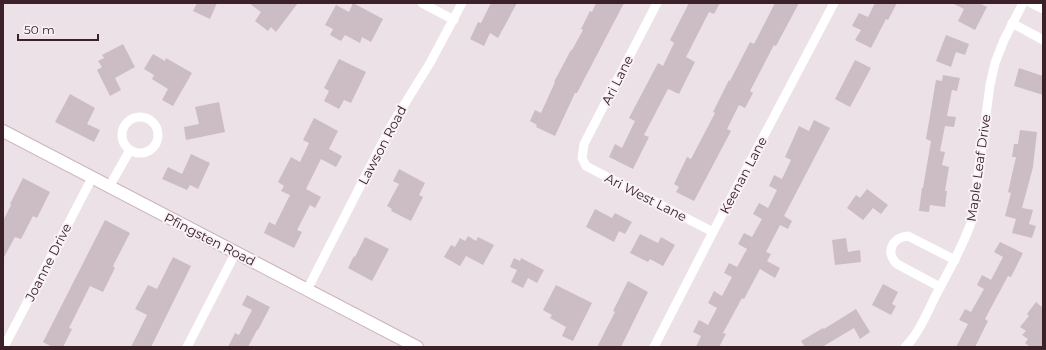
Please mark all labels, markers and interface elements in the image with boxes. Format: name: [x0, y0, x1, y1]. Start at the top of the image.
scale bar: [18, 16, 98, 42]
text: 50 m: [24, 22, 55, 37]
street label: Ari Lane: [598, 52, 636, 107]
street label: Lawson Road: [354, 103, 410, 187]
street label: Maple Leaf Drive: [963, 113, 993, 223]
street label: Keenan Lane: [716, 133, 770, 216]
street label: Ari West Lane: [602, 169, 690, 225]
street label: Pfingsten Road: [162, 209, 258, 269]
street label: Joanne Drive: [21, 220, 75, 304]

